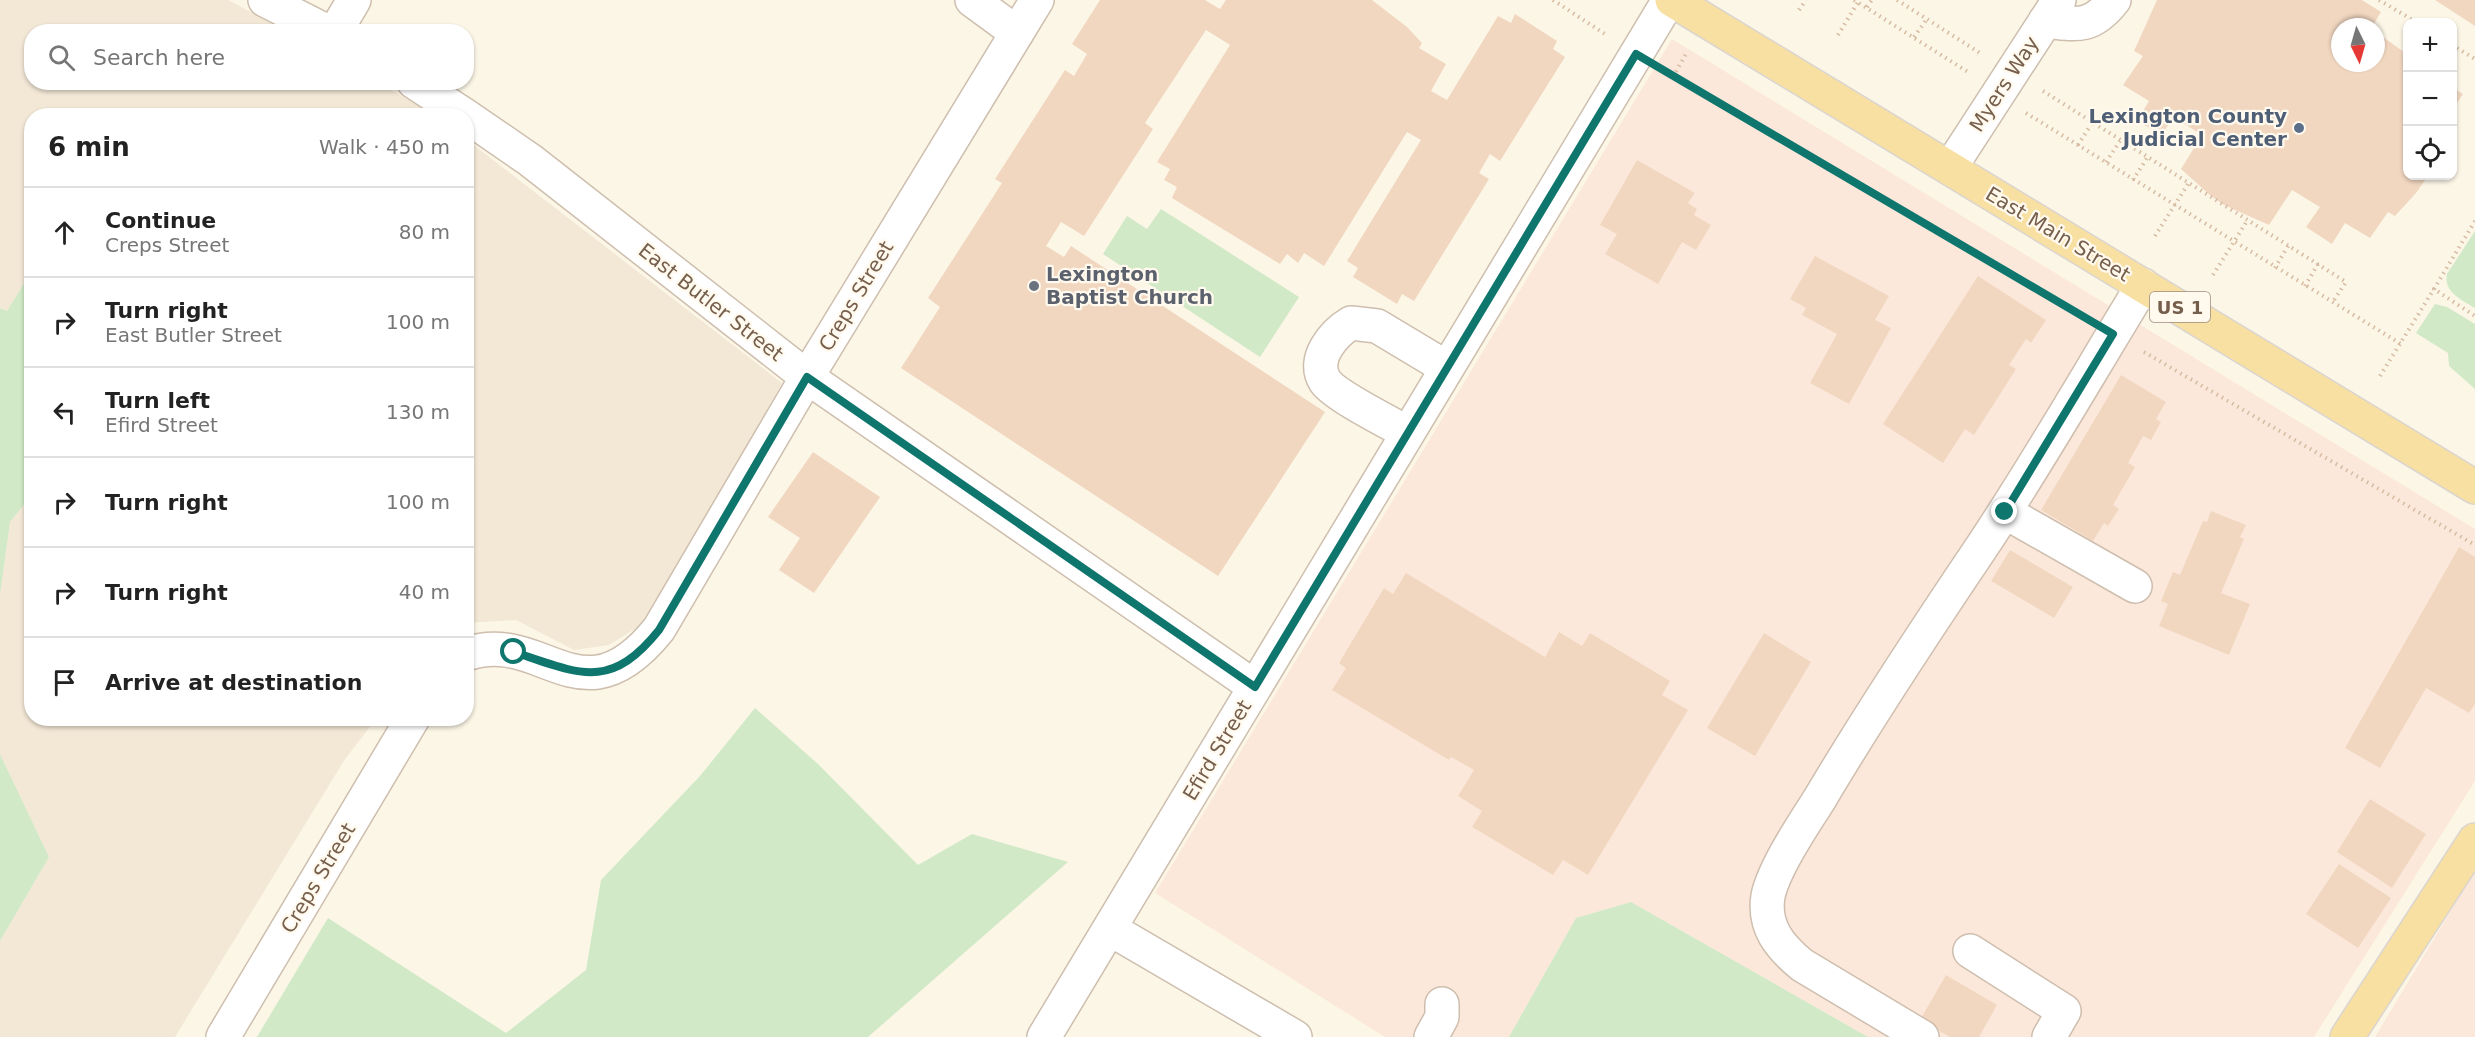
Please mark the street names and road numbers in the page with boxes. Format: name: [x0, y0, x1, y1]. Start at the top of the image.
street label: Myers Way: [1964, 32, 2044, 136]
street label: East Main Street: [1981, 181, 2135, 287]
street label: Creps Street: [814, 236, 898, 355]
street label: East Butler Street: [634, 238, 788, 366]
road number: US 1: [2150, 292, 2210, 322]
street label: Efird Street: [1178, 695, 1256, 805]
street label: Creps Street: [276, 818, 360, 937]

